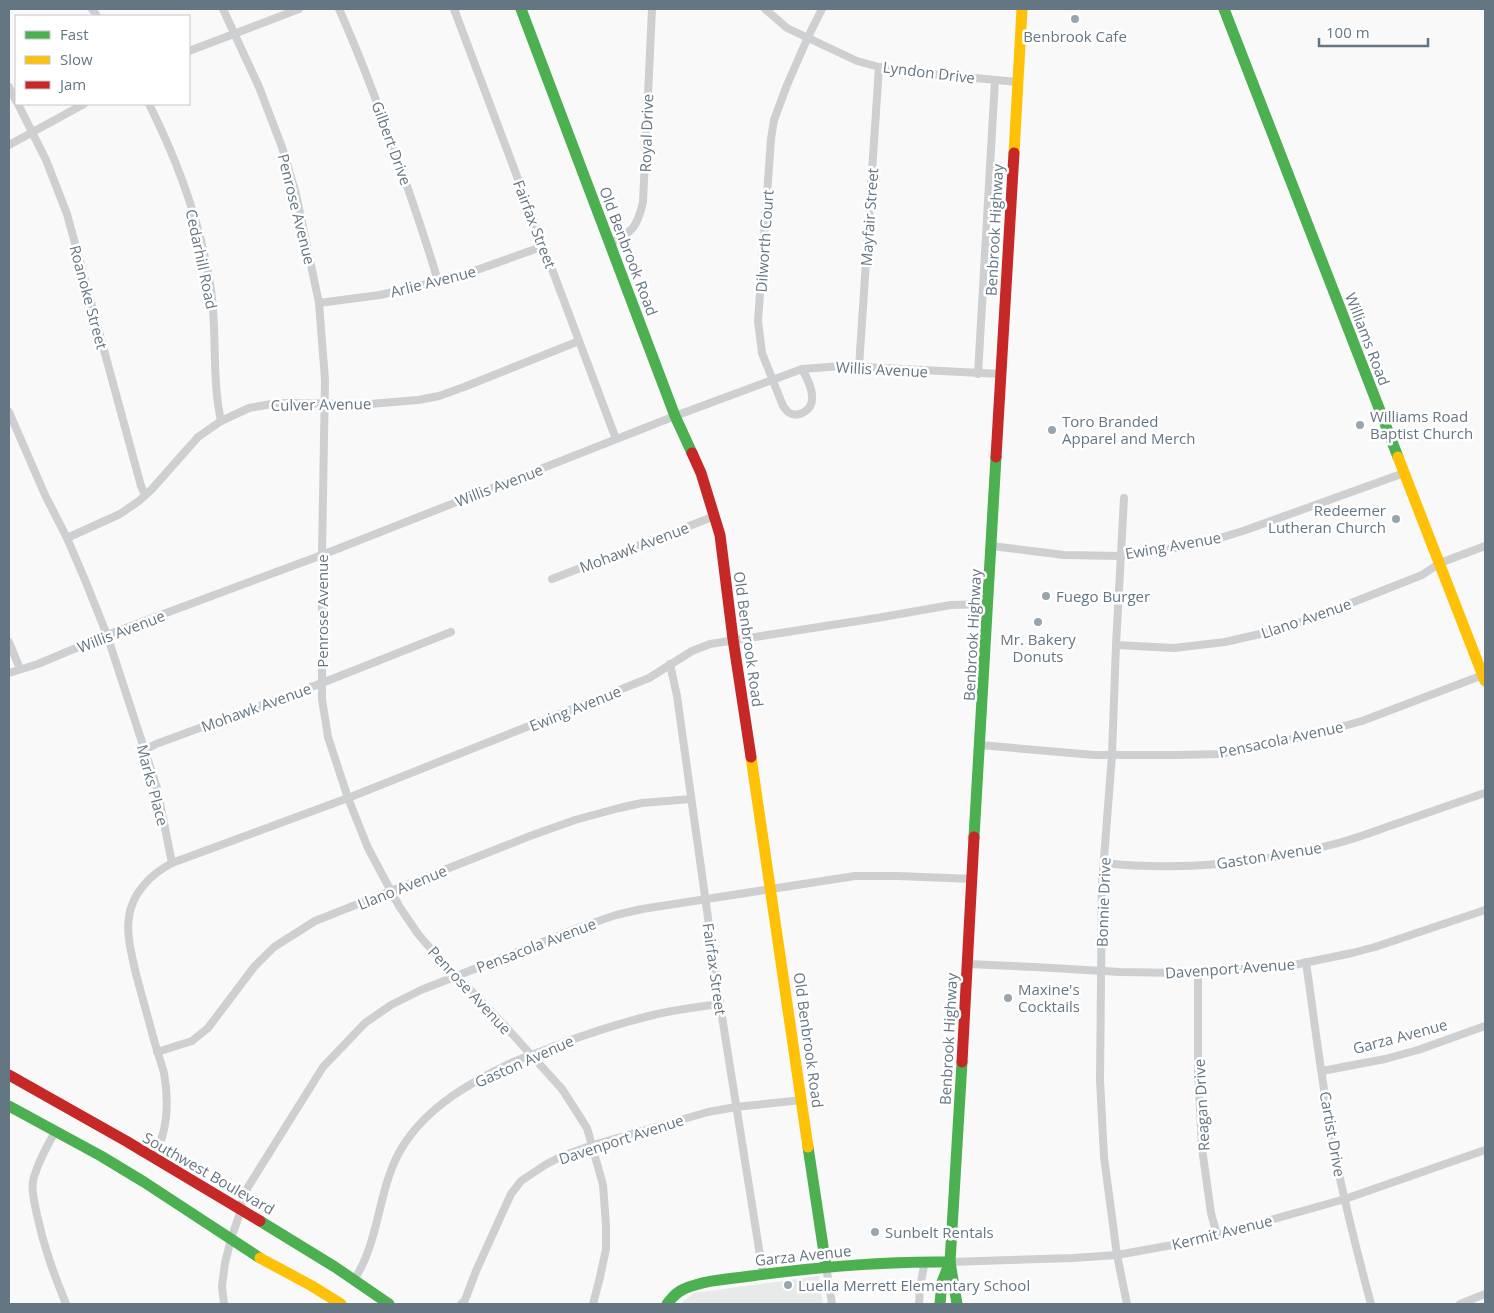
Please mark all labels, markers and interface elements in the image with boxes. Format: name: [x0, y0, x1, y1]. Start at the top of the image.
marker: Benbrook Cafe: [1069, 13, 1081, 25]
legend: [15, 15, 190, 105]
scale bar: [1319, 15, 1428, 47]
text: 100 m: [1326, 22, 1370, 42]
text: Fast: [60, 24, 89, 44]
place label: Benbrook Cafe: [1023, 26, 1127, 46]
text: Slow: [60, 49, 93, 69]
street label: Lyndon Drive: [882, 56, 976, 88]
text: Jam: [58, 74, 86, 94]
street label: Royal Drive: [635, 93, 657, 173]
street label: Gilbert Drive: [368, 98, 416, 188]
street label: Penrose Avenue: [274, 152, 320, 266]
street label: Benbrook Highway: [981, 163, 1007, 296]
street label: Mayfair Street: [856, 167, 882, 267]
street label: Fairfax Street: [509, 177, 561, 271]
street label: Old Benbrook Road: [595, 184, 663, 318]
street label: Dilworth Court: [750, 189, 778, 293]
street label: Cedarhill Road: [182, 207, 222, 311]
street label: Roanoke Street: [66, 243, 112, 351]
street label: Arlie Avenue: [388, 261, 478, 301]
street label: Williams Road: [1341, 290, 1395, 388]
street label: Willis Avenue: [835, 357, 929, 381]
street label: Culver Avenue: [271, 393, 371, 415]
place label: Williams Road Baptist Church: [1370, 406, 1473, 443]
place label: Toro Branded Apparel and Merch: [1062, 411, 1195, 448]
marker: Williams Road Baptist Church: [1354, 419, 1366, 431]
marker: Toro Branded Apparel and Merch: [1046, 424, 1058, 436]
street label: Willis Avenue: [452, 459, 546, 511]
place label: Redeemer Lutheran Church: [1268, 500, 1386, 537]
marker: Redeemer Lutheran Church: [1390, 513, 1402, 525]
street label: Mohawk Avenue: [576, 517, 692, 577]
street label: Ewing Avenue: [1123, 527, 1223, 563]
street label: Penrose Avenue: [312, 554, 332, 668]
street label: Benbrook Highway: [959, 568, 985, 701]
street label: Old Benbrook Road: [730, 570, 768, 708]
place label: Fuego Burger: [1056, 586, 1150, 606]
marker: Fuego Burger: [1040, 590, 1052, 602]
street label: Llano Avenue: [1258, 593, 1354, 643]
street label: Willis Avenue: [74, 605, 168, 657]
marker: Mr. Bakery Donuts: [1032, 616, 1044, 628]
place label: Mr. Bakery Donuts: [1000, 629, 1076, 666]
street label: Mohawk Avenue: [198, 678, 314, 736]
street label: Ewing Avenue: [526, 681, 624, 735]
street label: Pensacola Avenue: [1217, 716, 1345, 762]
street label: Marks Place: [133, 742, 173, 828]
street label: Gaston Avenue: [1215, 837, 1323, 873]
street label: Bonnie Drive: [1091, 857, 1115, 947]
street label: Llano Avenue: [355, 860, 449, 914]
street label: Pensacola Avenue: [473, 913, 599, 977]
street label: Fairfax Street: [699, 922, 731, 1016]
street label: Penrose Avenue: [424, 942, 516, 1038]
street label: Davenport Avenue: [1164, 953, 1296, 983]
street label: Old Benbrook Road: [790, 971, 828, 1109]
street label: Benbrook Highway: [935, 972, 961, 1105]
place label: Maxine's Cocktails: [1018, 979, 1080, 1016]
marker: Maxine's Cocktails: [1002, 992, 1014, 1004]
street label: Garza Avenue: [1351, 1014, 1449, 1058]
street label: Gaston Avenue: [471, 1030, 577, 1092]
street label: Reagan Drive: [1189, 1058, 1213, 1152]
street label: Cartist Drive: [1316, 1090, 1350, 1178]
street label: Davenport Avenue: [556, 1109, 686, 1169]
street label: Southwest Boulevard: [140, 1127, 278, 1219]
street label: Kermit Avenue: [1170, 1210, 1274, 1254]
place label: Sunbelt Rentals: [885, 1222, 994, 1242]
marker: Sunbelt Rentals: [869, 1226, 881, 1238]
street label: Garza Avenue: [754, 1240, 852, 1270]
place label: Luella Merrett Elementary School: [798, 1275, 1030, 1295]
marker: Luella Merrett Elementary School: [782, 1279, 794, 1291]

